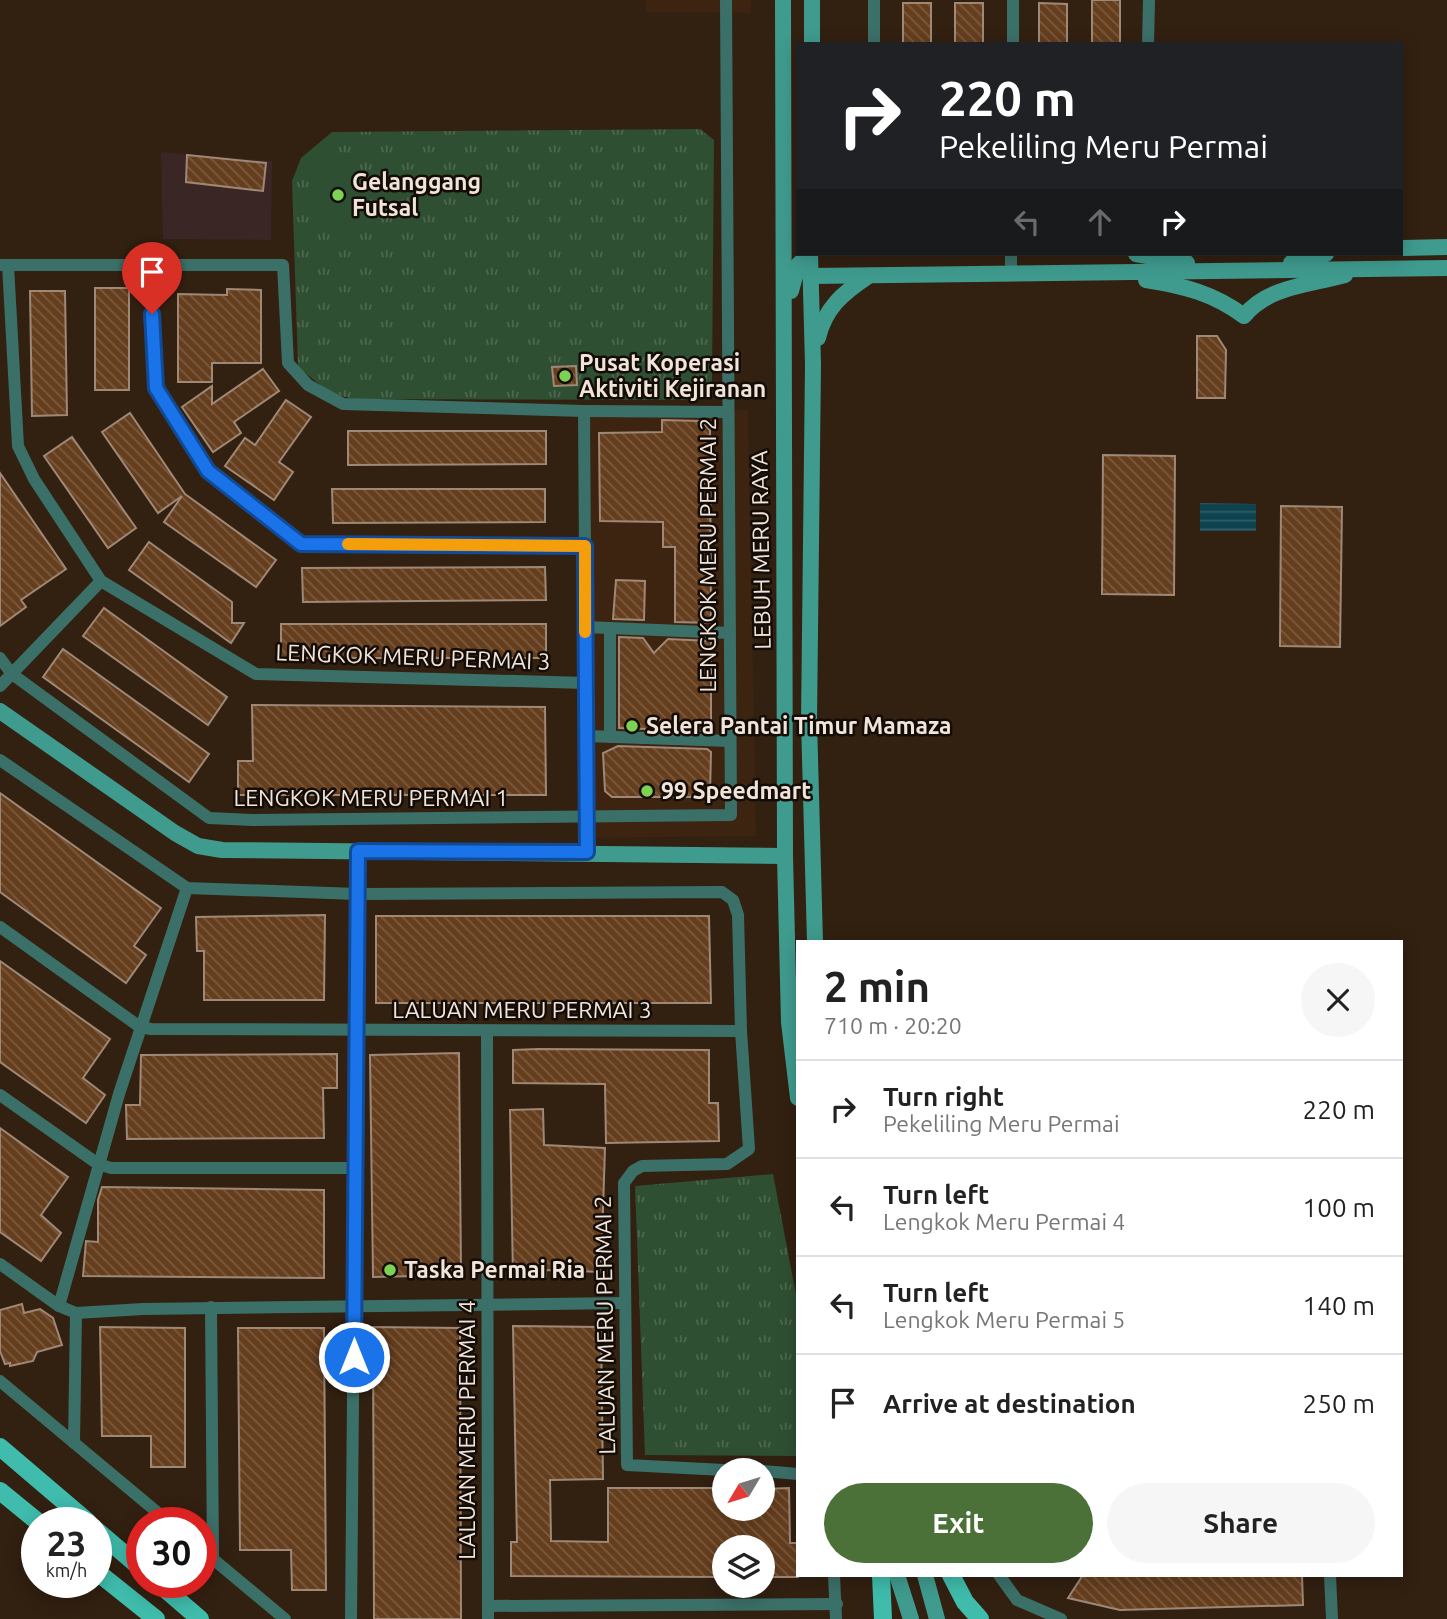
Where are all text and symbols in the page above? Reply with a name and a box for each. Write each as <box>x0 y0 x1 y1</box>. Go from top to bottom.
icon: right <box>824 70 915 161</box>
text: 220 m <box>939 70 1076 125</box>
text: Pekeliling Meru Permai <box>939 128 1268 164</box>
place label: Gelanggang Futsal <box>352 169 481 220</box>
marker: Gelanggang Futsal <box>330 187 346 203</box>
icon: left <box>1008 203 1046 241</box>
icon: ahead <box>1081 203 1119 241</box>
icon: right <box>1154 203 1192 241</box>
pin <box>122 242 182 314</box>
icon: arrive <box>133 253 171 291</box>
place label: Pusat Koperasi Aktiviti Kejiranan <box>579 350 766 401</box>
marker: Pusat Koperasi Aktiviti Kejiranan <box>557 368 573 384</box>
street label: LENGKOK MERU PERMAI 2 <box>695 417 720 693</box>
street label: LEBUH MERU RAYA <box>746 450 775 650</box>
street label: LENGKOK MERU PERMAI 3 <box>275 639 551 674</box>
place label: Selera Pantai Timur Mamaza <box>646 713 952 738</box>
marker: Selera Pantai Timur Mamaza <box>624 718 640 734</box>
place label: 99 Speedmart <box>661 778 811 803</box>
marker: 99 Speedmart <box>639 783 655 799</box>
street label: LENGKOK MERU PERMAI 1 <box>233 785 509 810</box>
text: 2 min <box>824 963 930 1010</box>
button: close <box>1301 963 1375 1037</box>
street label: LALUAN MERU PERMAI 3 <box>392 997 652 1022</box>
text: 710 m · 20:20 <box>824 1013 962 1038</box>
text: Turn right <box>883 1082 1004 1111</box>
icon: right <box>824 1090 862 1128</box>
text: 220 m <box>1303 1095 1375 1124</box>
text: Pekeliling Meru Permai <box>883 1111 1120 1136</box>
text: Turn left <box>883 1180 989 1209</box>
icon: left <box>824 1188 862 1226</box>
text: 100 m <box>1303 1193 1375 1222</box>
street label: LALUAN MERU PERMAI 2 <box>590 1195 619 1455</box>
text: Lengkok Meru Permai 4 <box>883 1209 1125 1234</box>
place label: Taska Permai Ria <box>404 1257 585 1282</box>
marker: Taska Permai Ria <box>382 1262 398 1278</box>
text: Turn left <box>883 1278 989 1307</box>
icon: left <box>824 1286 862 1324</box>
text: 140 m <box>1303 1291 1375 1320</box>
street label: LALUAN MERU PERMAI 4 <box>454 1300 479 1560</box>
text: Lengkok Meru Permai 5 <box>883 1307 1125 1332</box>
position arrow <box>317 1320 391 1394</box>
icon: arrive <box>824 1384 862 1422</box>
text: Arrive at destination <box>883 1389 1136 1418</box>
text: 250 m <box>1303 1389 1375 1418</box>
north arrow <box>712 1458 775 1521</box>
map controls <box>712 1458 775 1598</box>
button: Exit <box>824 1483 1093 1563</box>
button: Share <box>1107 1483 1375 1563</box>
speed limit sign: 30 <box>126 1507 217 1598</box>
text: 23 <box>47 1523 86 1563</box>
button: layers <box>712 1535 775 1598</box>
text: km/h <box>46 1560 87 1580</box>

